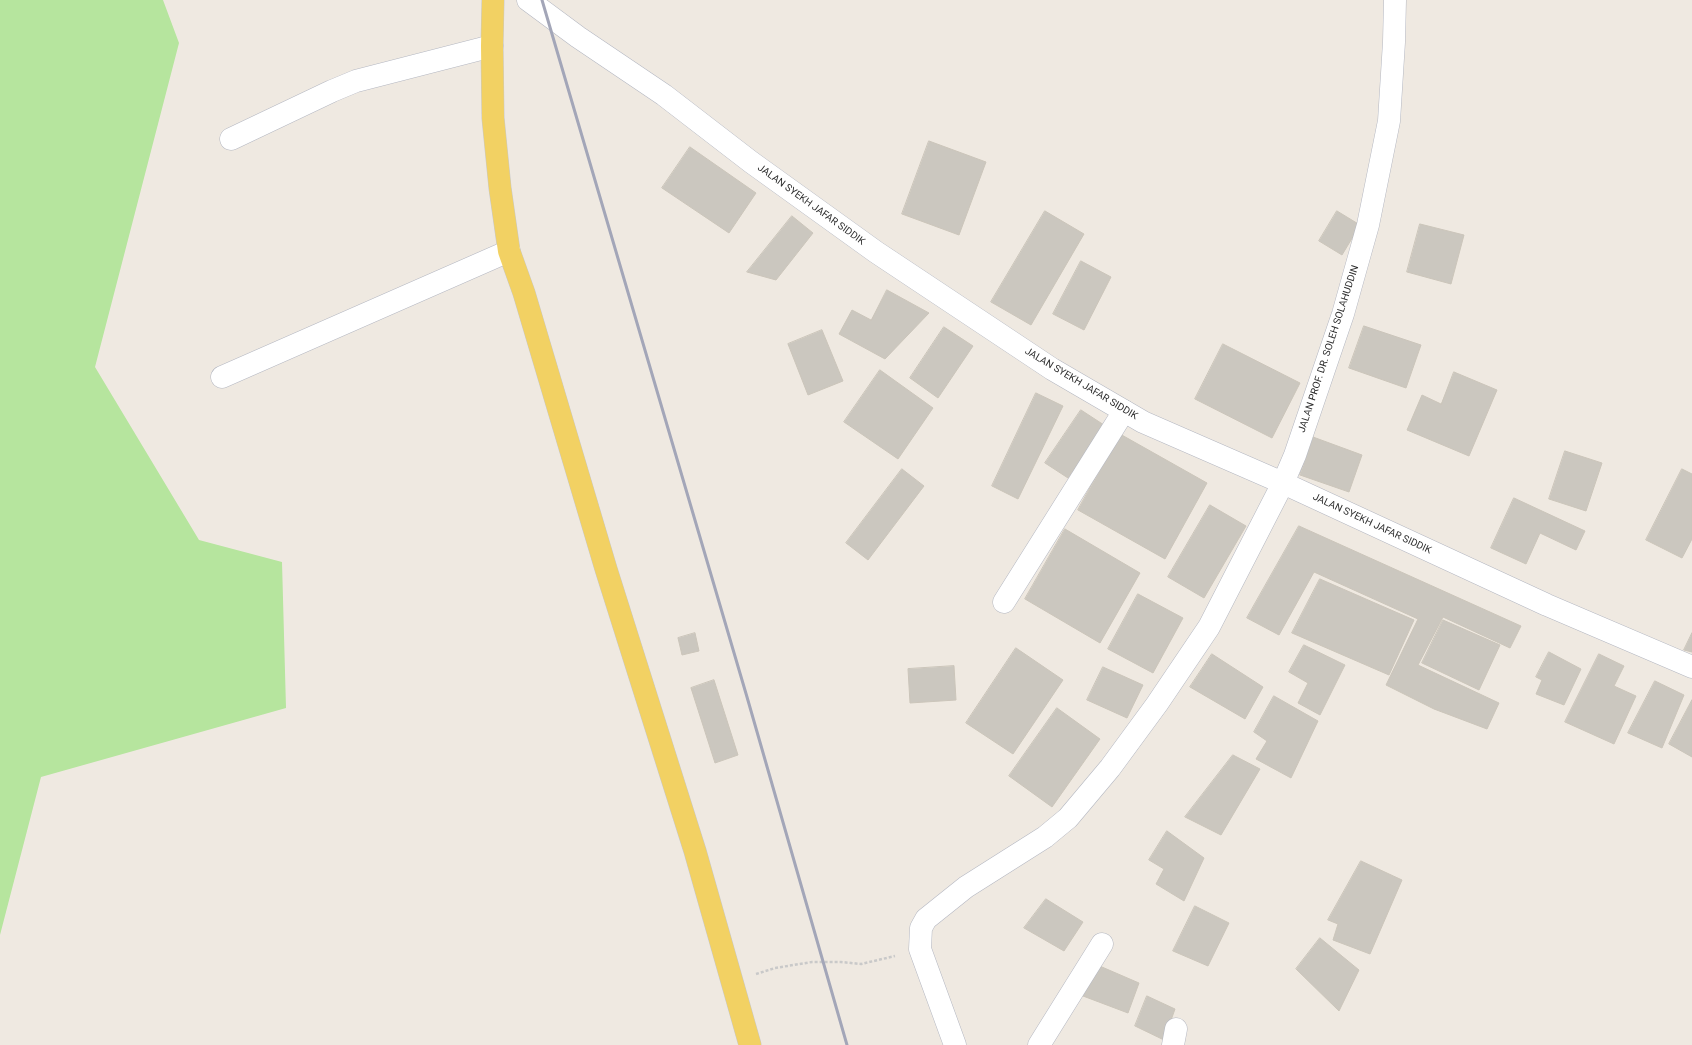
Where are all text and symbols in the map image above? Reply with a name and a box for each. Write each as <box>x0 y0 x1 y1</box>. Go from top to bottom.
street label: JALAN SYEKH JAFAR SIDDIK <box>755 162 867 248</box>
street label: JALAN PROF. DR. SOLEH SOLAHUDDIN <box>1296 264 1362 434</box>
street label: JALAN SYEKH JAFAR SIDDIK <box>1022 345 1140 423</box>
street label: JALAN SYEKH JAFAR SIDDIK <box>1311 491 1433 557</box>

